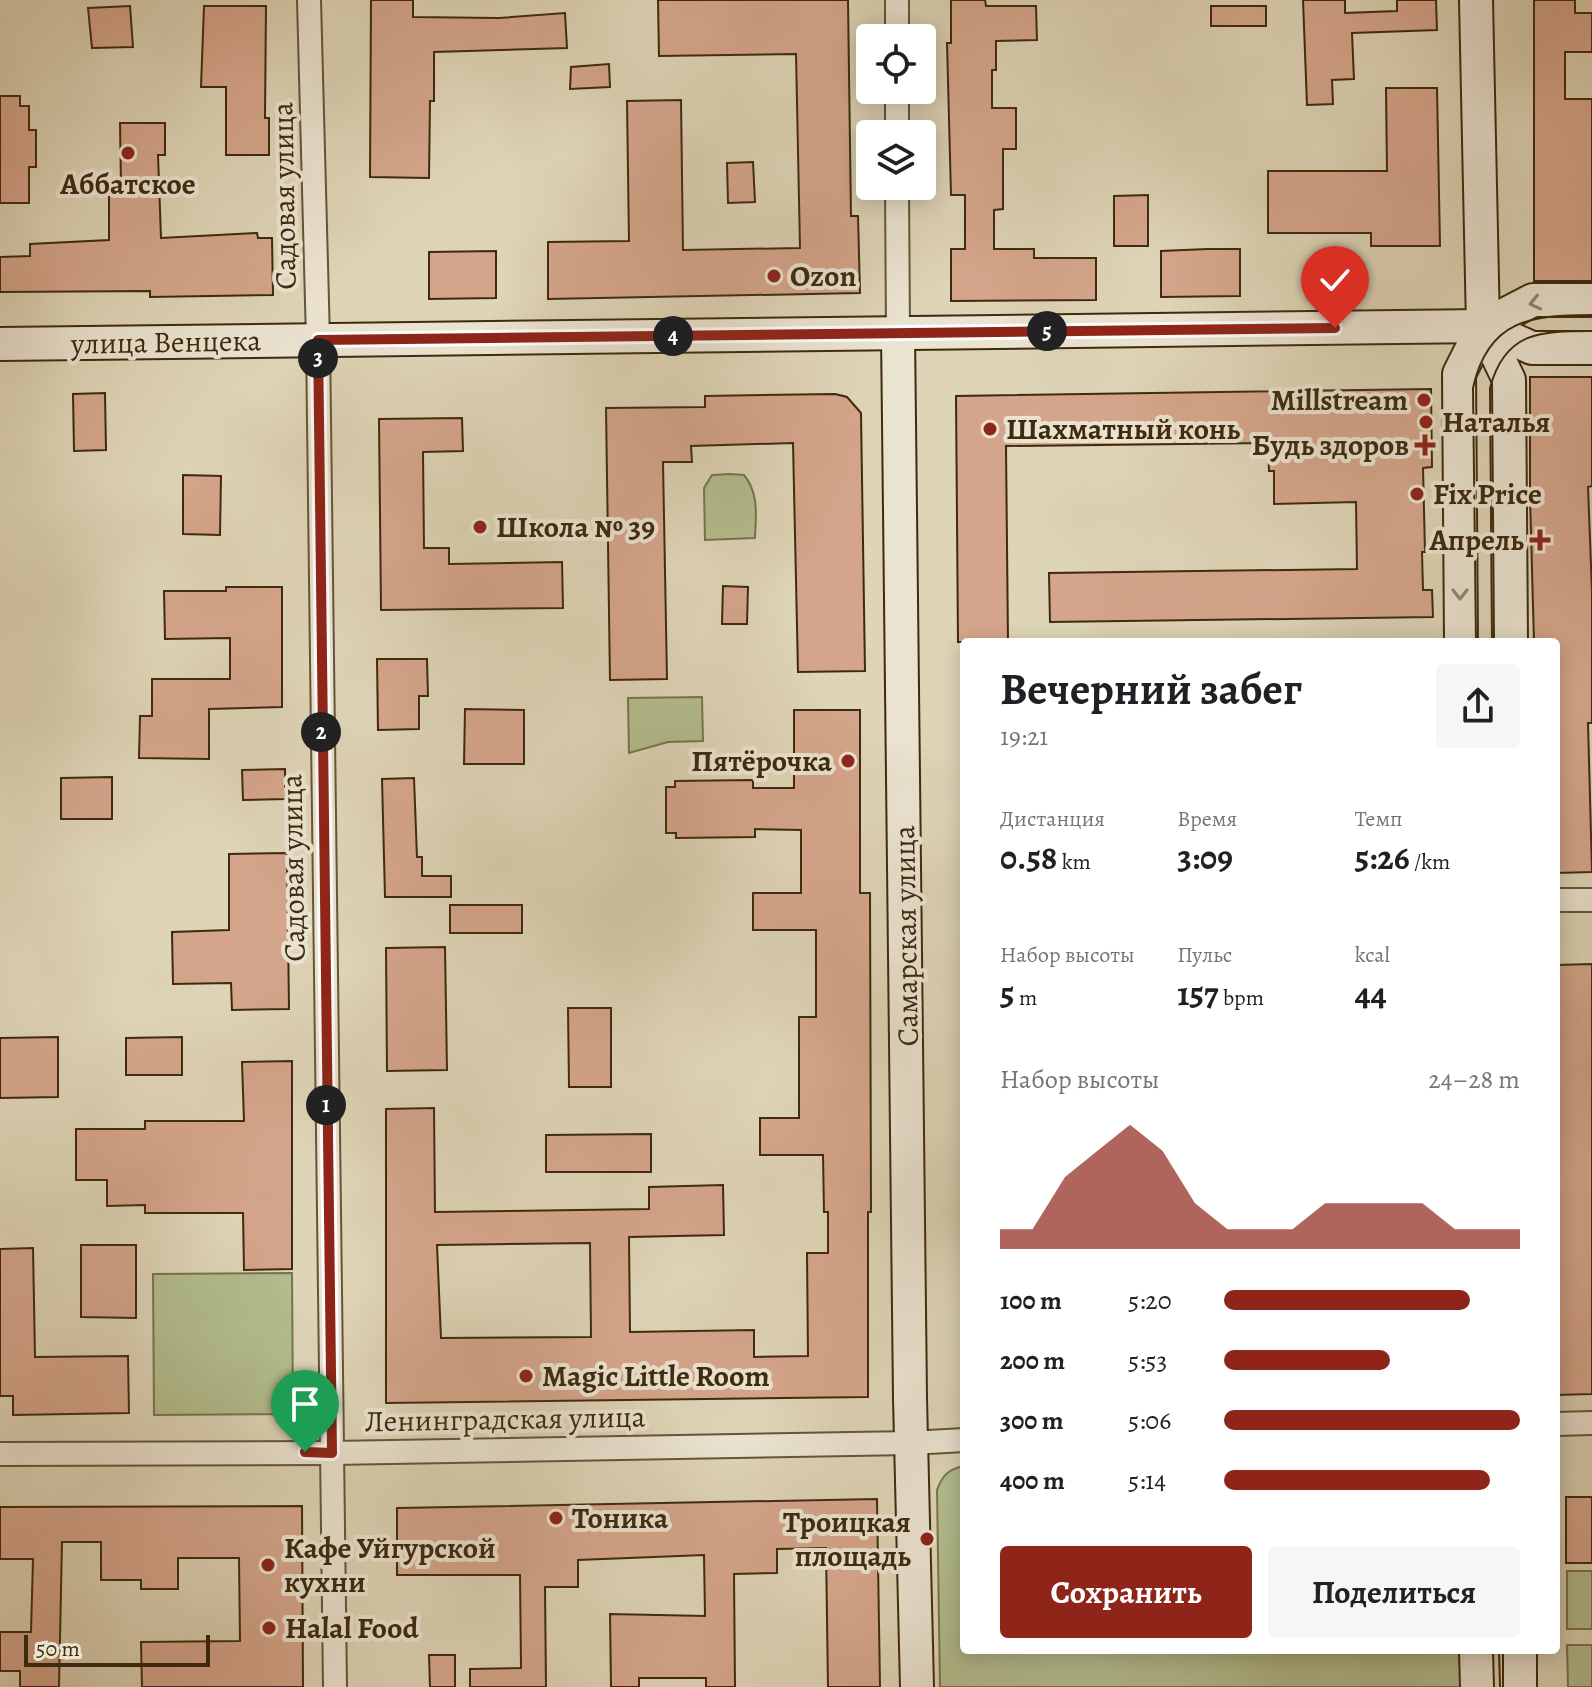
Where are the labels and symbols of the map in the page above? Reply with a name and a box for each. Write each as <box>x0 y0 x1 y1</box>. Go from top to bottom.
street label: Садовая улица <box>262 102 306 290</box>
marker: Аббатское <box>119 144 137 162</box>
place label: Аббатское <box>59 164 196 204</box>
pin <box>1301 246 1369 328</box>
place label: Ozon <box>790 256 856 296</box>
marker: Ozon <box>765 267 783 285</box>
one-way arrow <box>1529 294 1542 311</box>
pin: 5 <box>1027 311 1067 351</box>
pin: 4 <box>653 316 693 356</box>
street label: улица Венцека <box>69 320 262 364</box>
pin: 3 <box>298 338 338 378</box>
place label: Millstream <box>1271 380 1408 420</box>
marker: Millstream <box>1415 391 1433 409</box>
place label: Наталья <box>1442 402 1550 442</box>
place label: Шахматный конь <box>1006 409 1240 449</box>
marker: Наталья <box>1417 413 1435 431</box>
marker: Шахматный конь <box>981 420 999 438</box>
place label: Будь здоров <box>1252 425 1409 465</box>
marker: Будь здоров <box>1416 436 1434 454</box>
place label: Fix Price <box>1433 474 1542 514</box>
marker: Fix Price <box>1408 485 1426 503</box>
place label: Школа № 39 <box>496 507 655 547</box>
marker: Школа № 39 <box>471 518 489 536</box>
place label: Апрель <box>1429 520 1524 560</box>
marker: Апрель <box>1531 531 1549 549</box>
one-way arrow <box>1451 588 1469 601</box>
pin: 2 <box>301 712 341 752</box>
place label: Пятёрочка <box>691 741 833 781</box>
marker: Пятёрочка <box>839 752 857 770</box>
street label: Садовая улица <box>271 774 315 962</box>
street label: Самарская улица <box>884 825 928 1047</box>
pin: 1 <box>306 1085 346 1125</box>
place label: Magic Little Room <box>542 1356 770 1396</box>
marker: Magic Little Room <box>517 1367 535 1385</box>
pin <box>271 1370 339 1452</box>
street label: Ленинградская улица <box>364 1397 646 1441</box>
place label: Тоника <box>572 1498 669 1538</box>
place label: Троицкая площадь <box>783 1502 911 1576</box>
marker: Тоника <box>547 1509 565 1527</box>
place label: Кафе Уйгурской кухни <box>284 1528 496 1602</box>
marker: Троицкая площадь <box>918 1530 936 1548</box>
marker: Кафе Уйгурской кухни <box>259 1556 277 1574</box>
place label: Halal Food <box>285 1608 419 1648</box>
marker: Halal Food <box>260 1619 278 1637</box>
scale bar <box>24 1631 210 1667</box>

